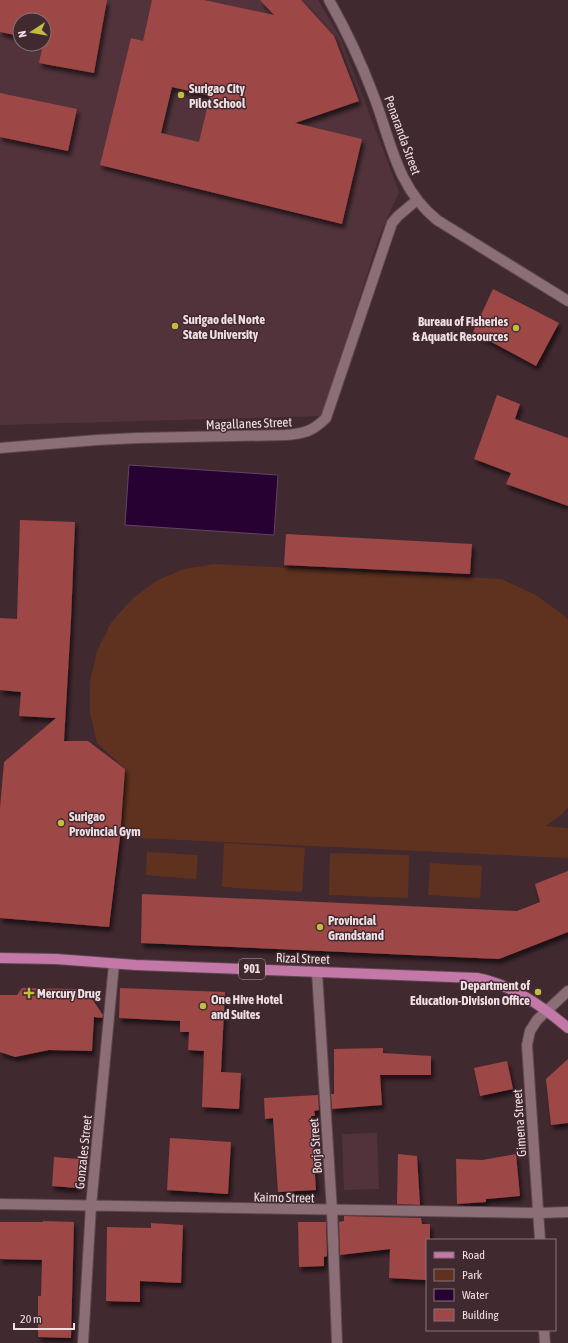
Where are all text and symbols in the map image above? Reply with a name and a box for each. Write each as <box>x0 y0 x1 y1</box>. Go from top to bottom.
north arrow <box>12 12 52 52</box>
text: N <box>16 30 29 39</box>
place label: Surigao City Pilot School <box>189 81 246 111</box>
marker: Surigao City Pilot School <box>176 90 186 100</box>
street label: Penaranda Street <box>381 94 424 177</box>
place label: Surigao del Norte State University <box>183 312 265 342</box>
place label: Bureau of Fisheries & Aquatic Resources <box>413 314 508 344</box>
marker: Surigao del Norte State University <box>170 321 180 331</box>
marker: Bureau of Fisheries & Aquatic Resources <box>511 323 521 333</box>
street label: Magallanes Street <box>206 414 293 432</box>
place label: Surigao Provincial Gym <box>69 809 141 839</box>
marker: Surigao Provincial Gym <box>56 818 66 828</box>
place label: Provincial Grandstand <box>328 913 384 943</box>
marker: Provincial Grandstand <box>315 922 325 932</box>
street label: Rizal Street <box>276 950 330 967</box>
road number: 901 <box>239 959 265 979</box>
place label: Department of Education-Division Office <box>410 978 530 1008</box>
place label: Mercury Drug <box>37 986 101 1001</box>
marker: Department of Education-Division Office <box>533 987 543 997</box>
marker: Mercury Drug <box>24 988 34 998</box>
place label: One Hive Hotel and Suites <box>211 992 283 1022</box>
marker: One Hive Hotel and Suites <box>198 1001 208 1011</box>
street label: Gimena Street <box>510 1088 529 1157</box>
street label: Gonzales Street <box>72 1114 95 1190</box>
street label: Borja Street <box>306 1118 325 1174</box>
street label: Kaimo Street <box>253 1189 315 1206</box>
legend <box>426 1239 556 1331</box>
text: Road <box>462 1248 485 1262</box>
text: Park <box>462 1268 483 1282</box>
text: Water <box>462 1288 489 1302</box>
scale bar <box>14 1305 74 1331</box>
text: Building <box>462 1308 500 1322</box>
text: 20 m <box>20 1312 42 1326</box>

